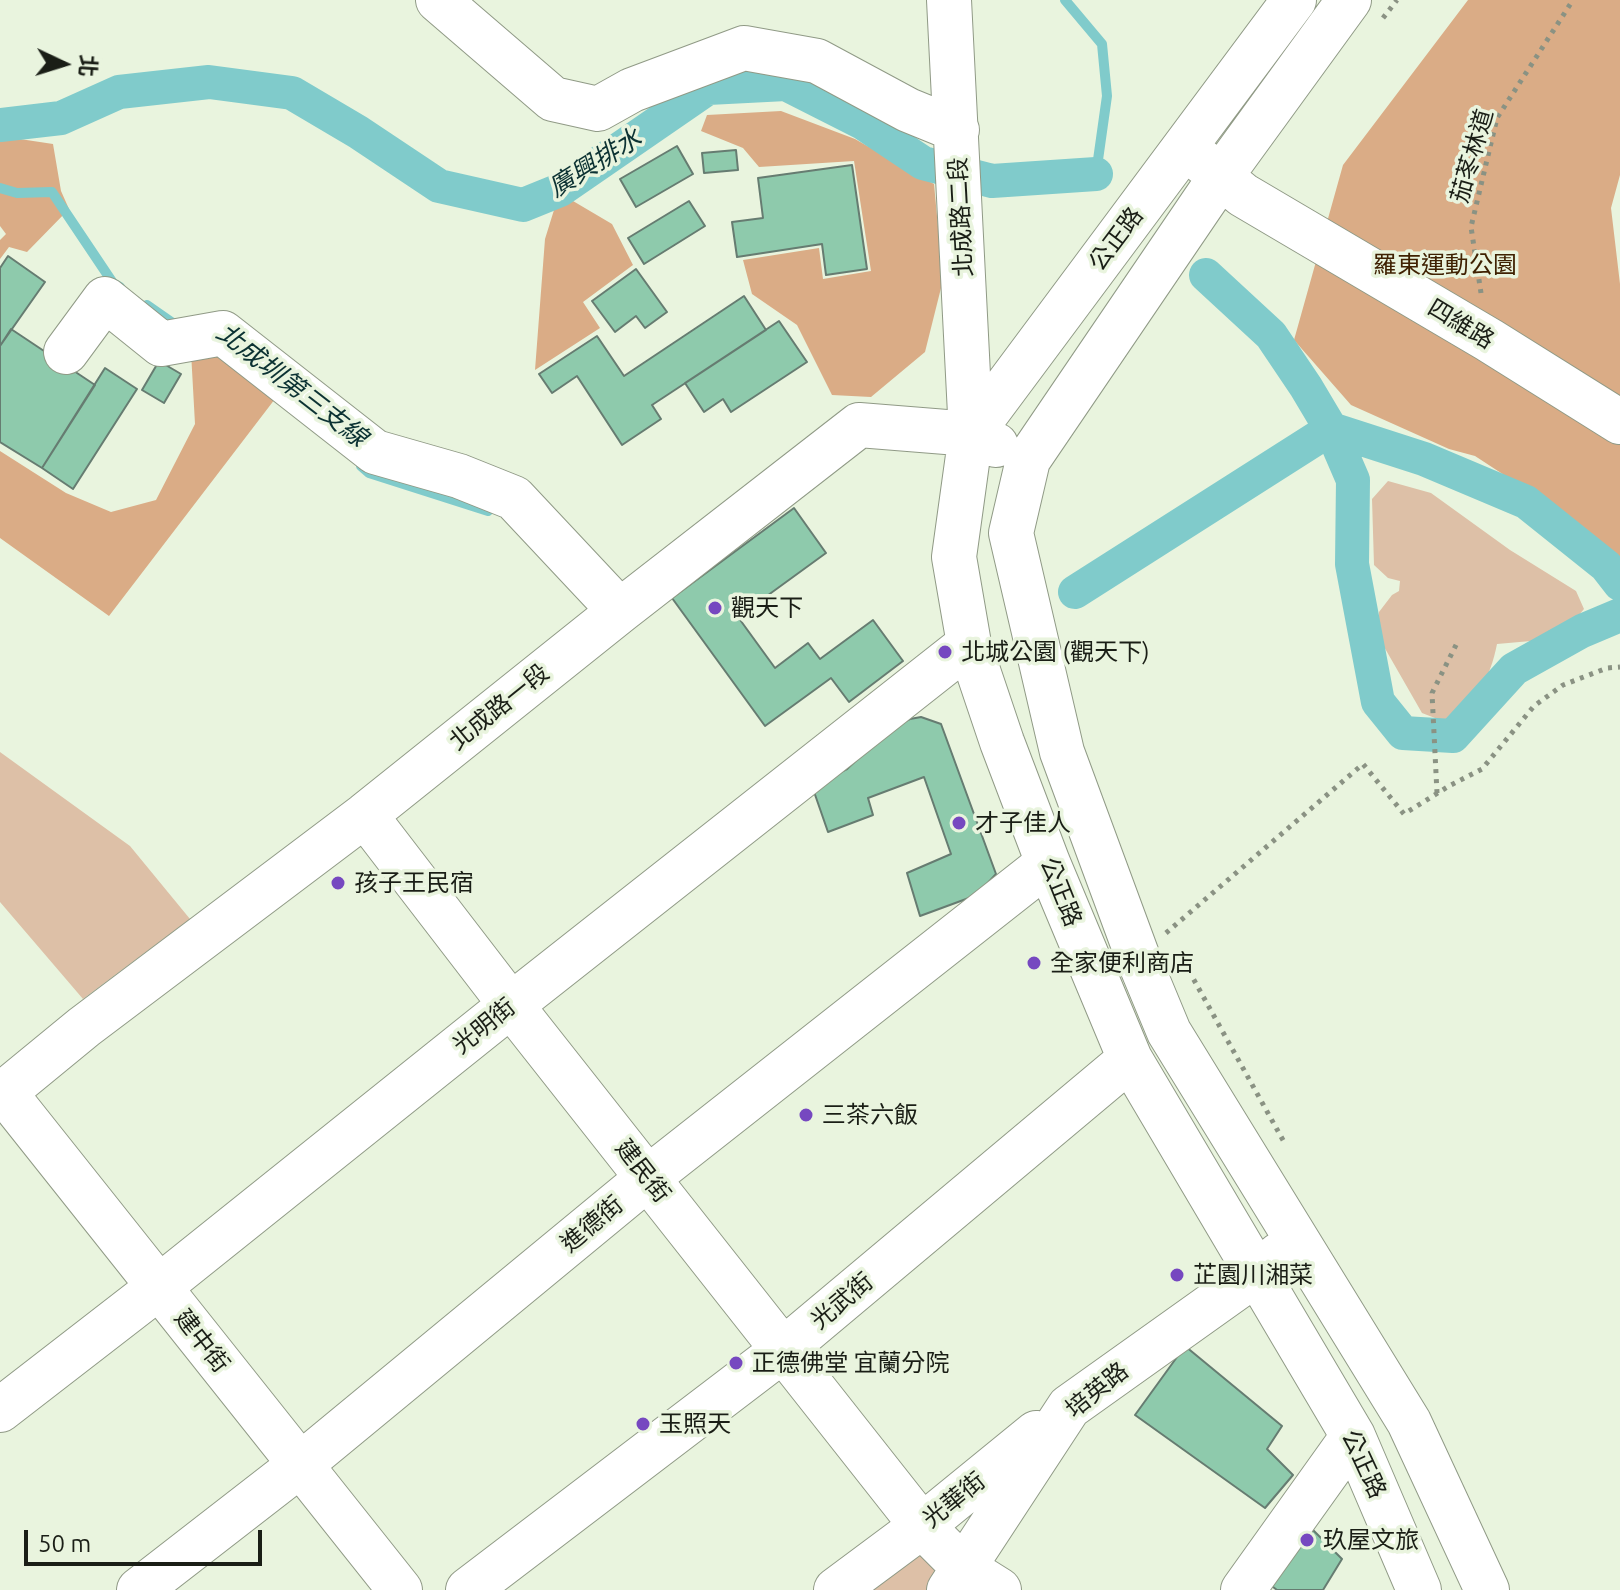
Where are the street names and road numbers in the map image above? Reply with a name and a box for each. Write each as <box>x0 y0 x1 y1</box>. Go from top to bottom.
street label: 茄苳林道 <box>1445 106 1499 206</box>
street label: 北成路二段 <box>943 156 979 278</box>
street label: 公正路 <box>1083 202 1149 276</box>
street label: 四維路 <box>1423 293 1499 355</box>
street label: 北成路一段 <box>443 658 555 756</box>
street label: 公正路 <box>1034 853 1088 931</box>
street label: 光明街 <box>447 992 521 1060</box>
street label: 建民街 <box>609 1134 677 1208</box>
street label: 進德街 <box>555 1190 629 1258</box>
street label: 光武街 <box>805 1267 879 1335</box>
street label: 建中街 <box>168 1304 236 1378</box>
street label: 培英路 <box>1060 1356 1134 1424</box>
street label: 公正路 <box>1336 1425 1392 1503</box>
street label: 光華街 <box>917 1466 991 1534</box>

